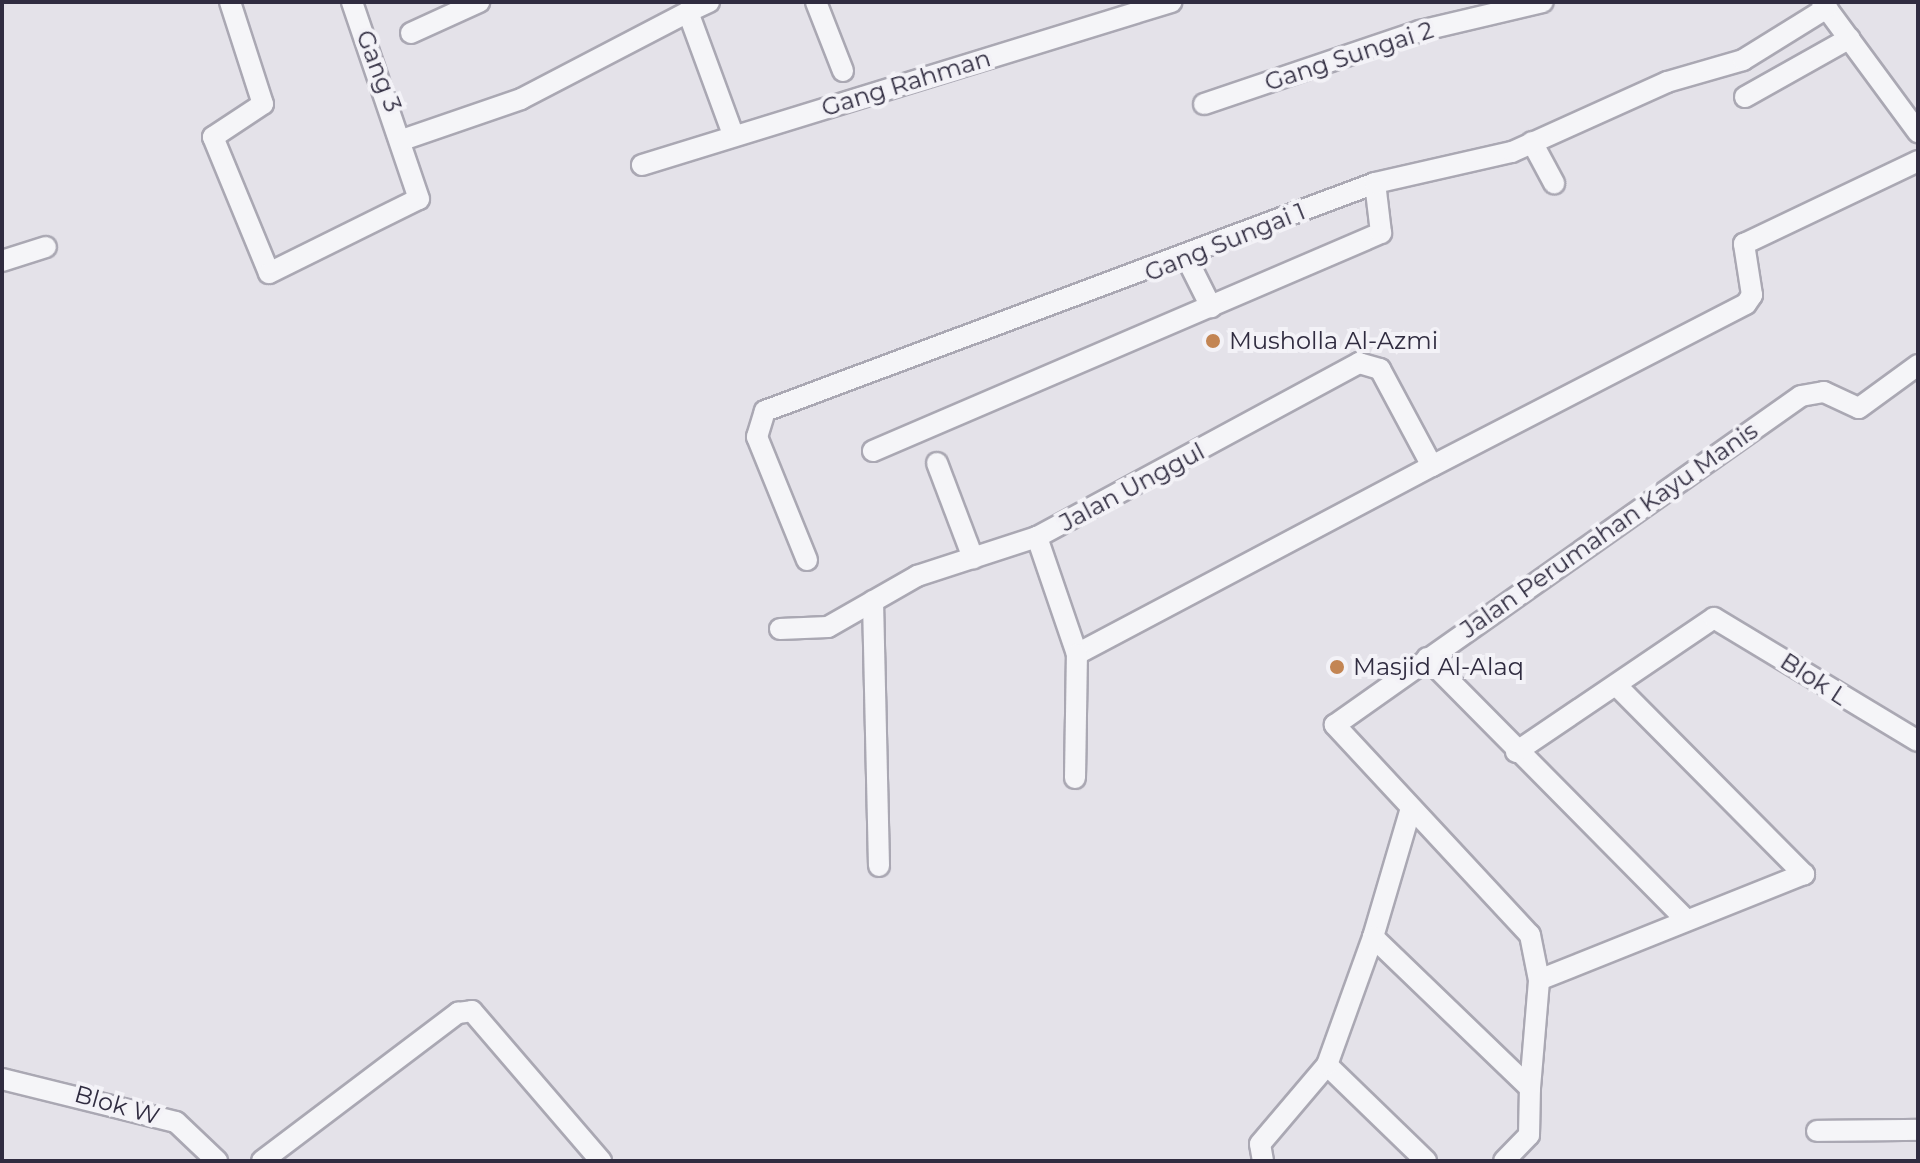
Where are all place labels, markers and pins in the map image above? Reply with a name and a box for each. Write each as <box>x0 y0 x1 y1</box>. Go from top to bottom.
place label: Musholla Al-Azmi <box>1229 327 1438 355</box>
marker: Musholla Al-Azmi <box>1204 332 1222 350</box>
place label: Masjid Al-Alaq <box>1353 653 1524 681</box>
marker: Masjid Al-Alaq <box>1328 658 1346 676</box>

